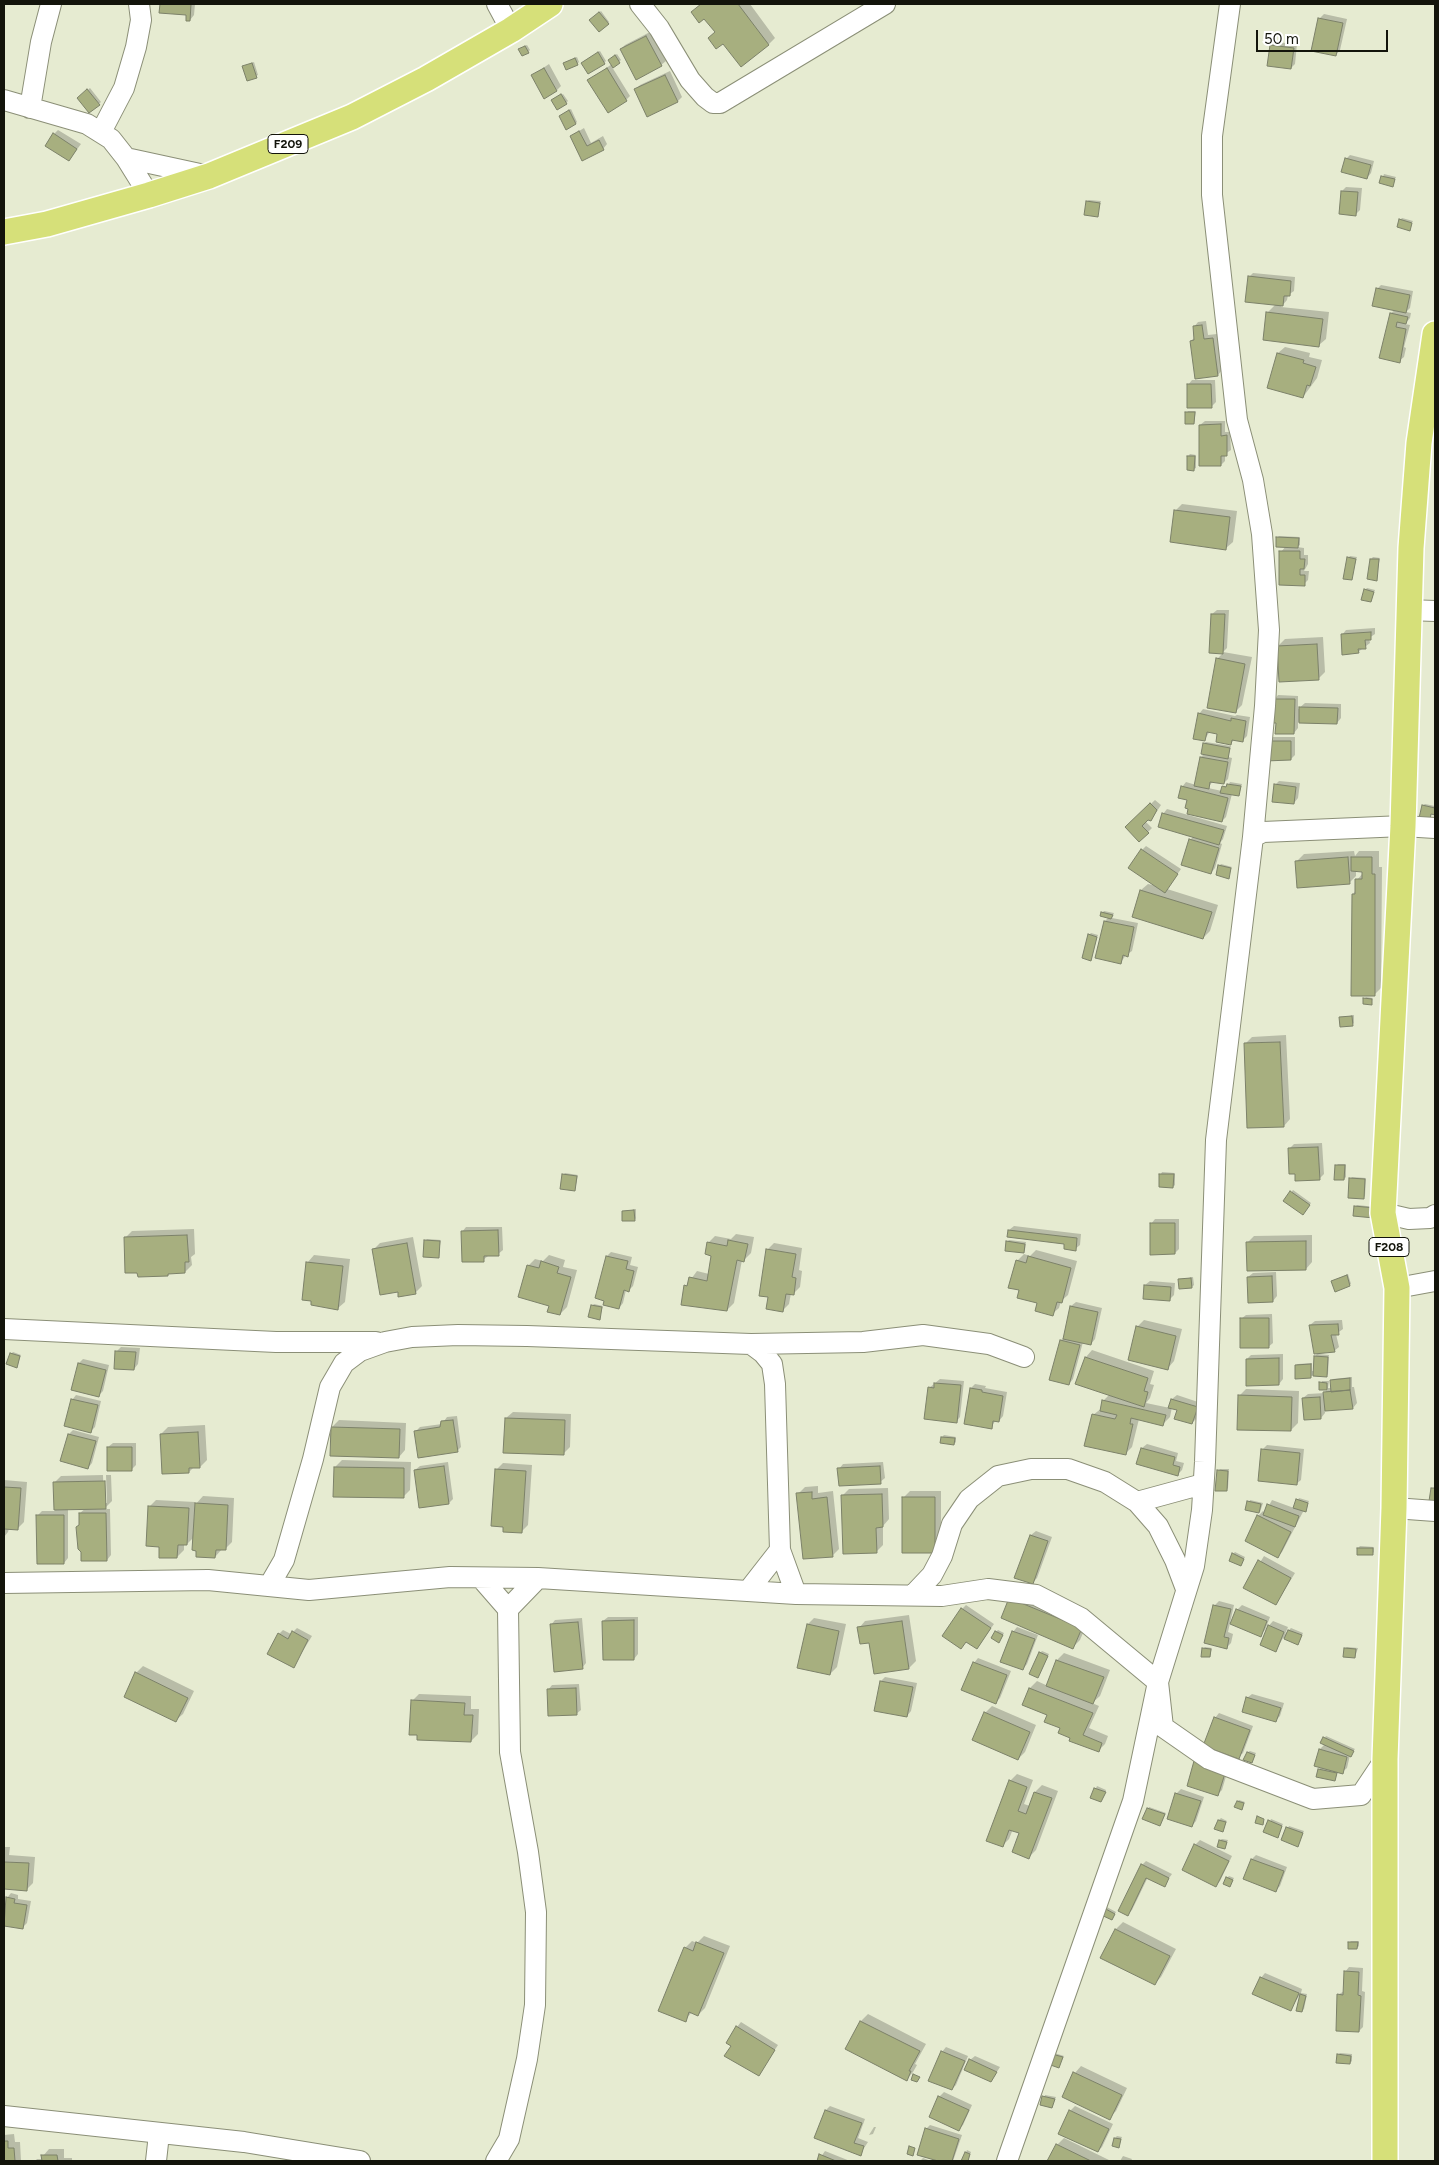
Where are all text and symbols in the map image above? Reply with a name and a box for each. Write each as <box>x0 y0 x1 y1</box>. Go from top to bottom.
scale bar <box>1259 20 1392 52</box>
text: 50 m <box>1264 30 1299 48</box>
road number: F209 <box>268 134 308 154</box>
road number: F208 <box>1369 1238 1409 1256</box>

